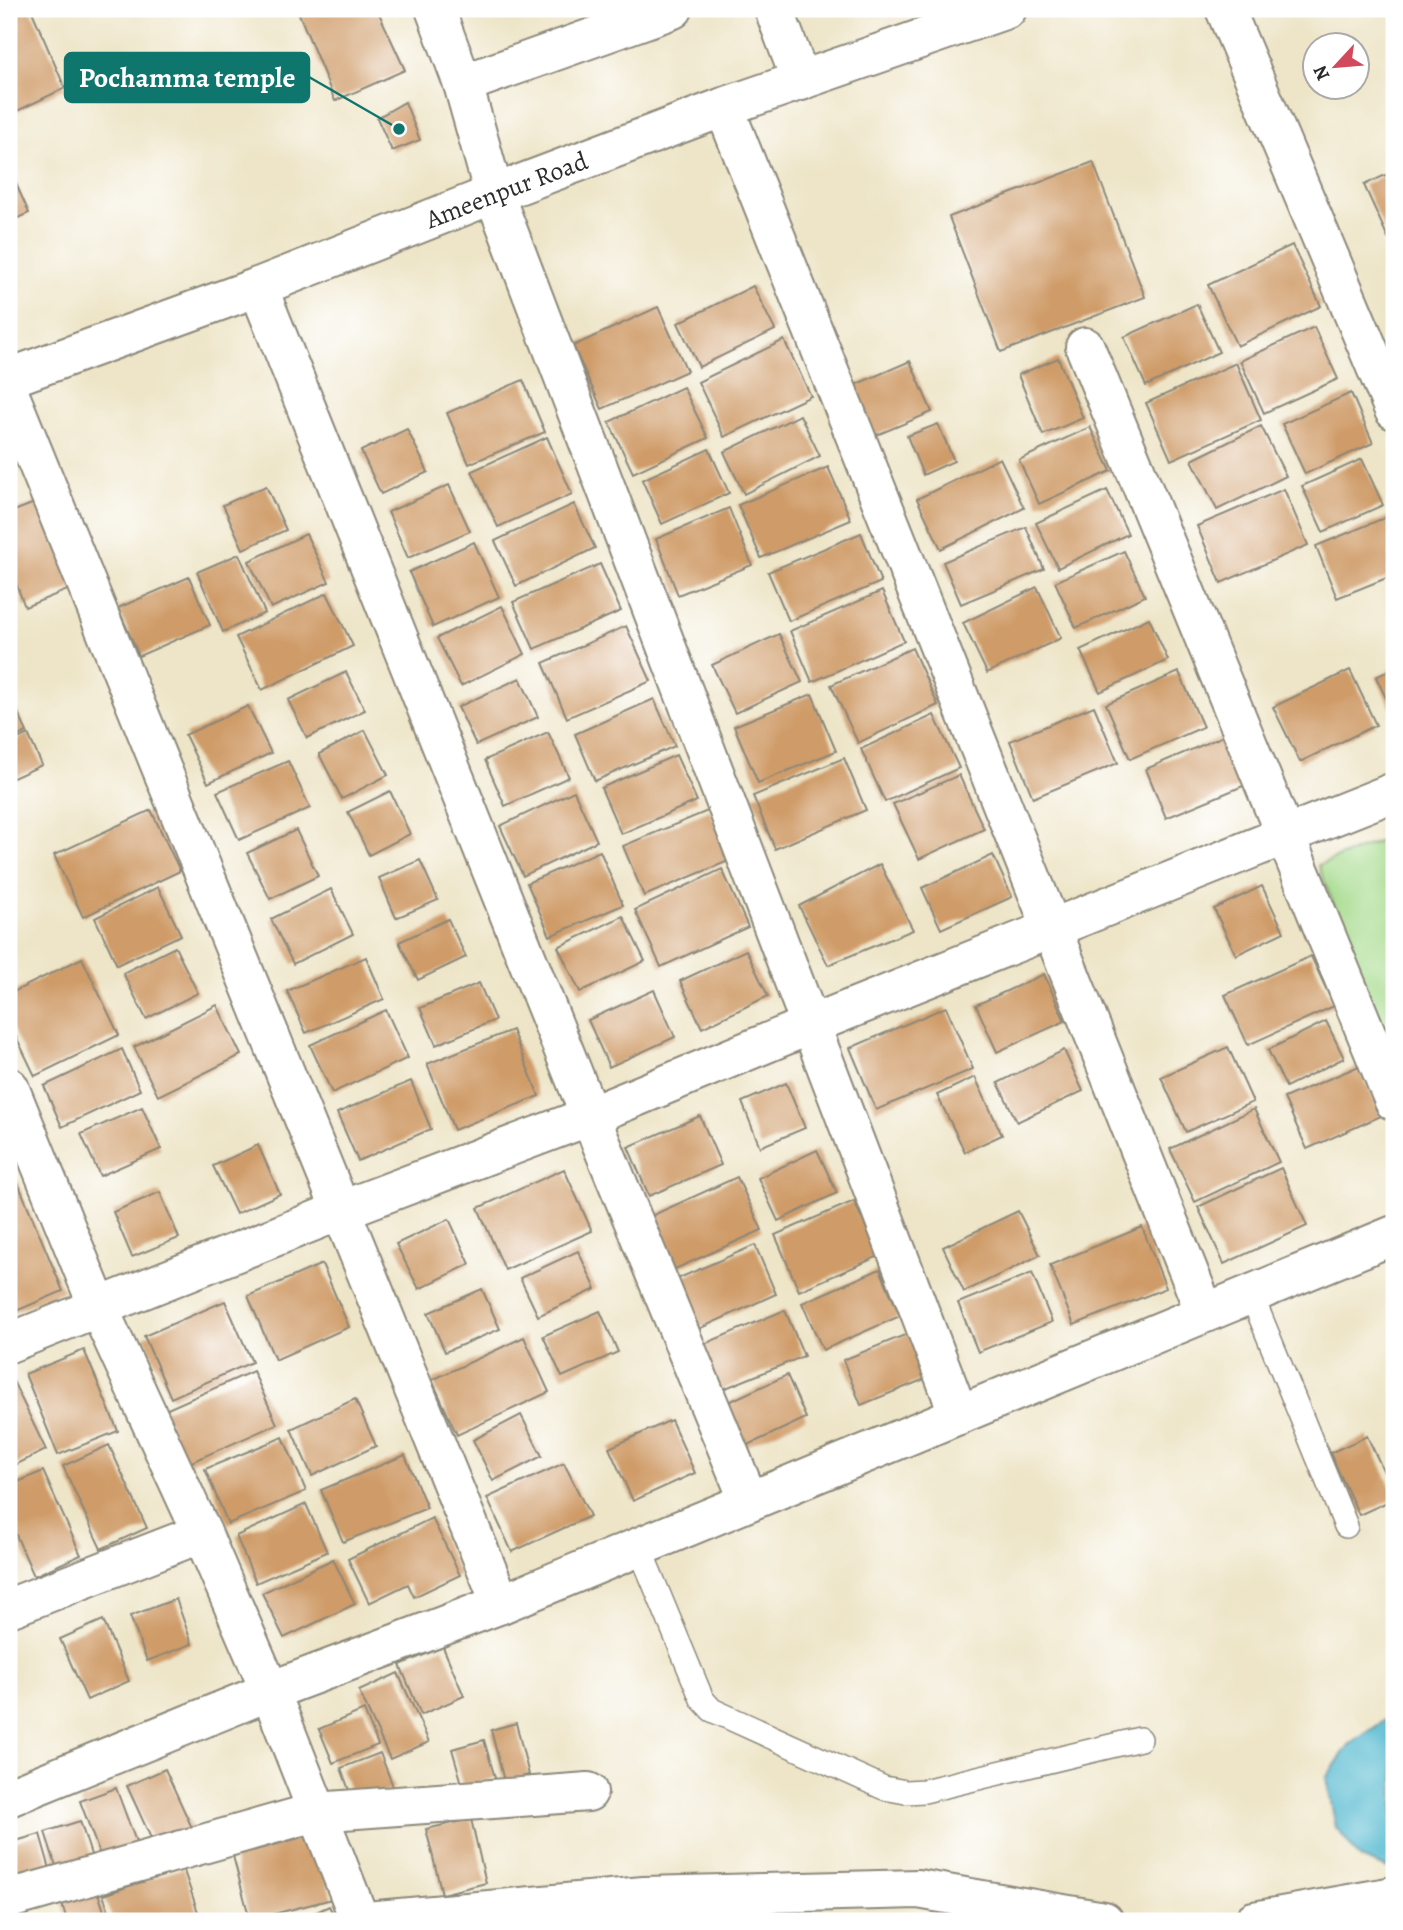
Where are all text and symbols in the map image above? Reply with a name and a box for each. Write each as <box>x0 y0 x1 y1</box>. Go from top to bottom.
north arrow <box>1302 32 1372 102</box>
callout: Pochamma temple <box>65 53 309 102</box>
text: Pochamma temple <box>79 59 295 97</box>
text: N <box>1307 61 1336 85</box>
street label: Ameenpur Road <box>420 143 593 238</box>

